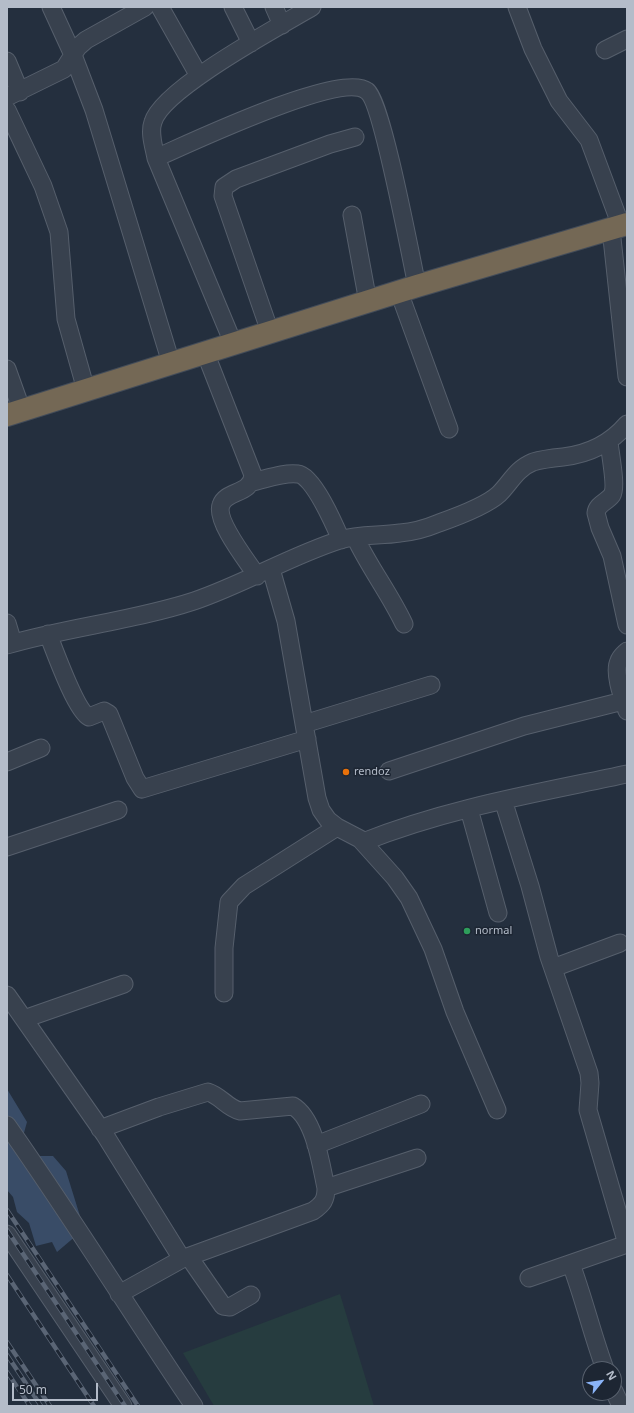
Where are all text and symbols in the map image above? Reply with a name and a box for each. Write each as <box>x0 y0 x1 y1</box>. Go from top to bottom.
place label: rendoz <box>354 765 390 779</box>
marker: rendoz <box>341 767 351 777</box>
place label: normal <box>475 924 512 938</box>
marker: normal <box>462 926 472 936</box>
north arrow <box>582 1361 622 1401</box>
text: N <box>603 1368 621 1383</box>
scale bar <box>14 1375 100 1401</box>
text: 50 m <box>19 1381 47 1398</box>

